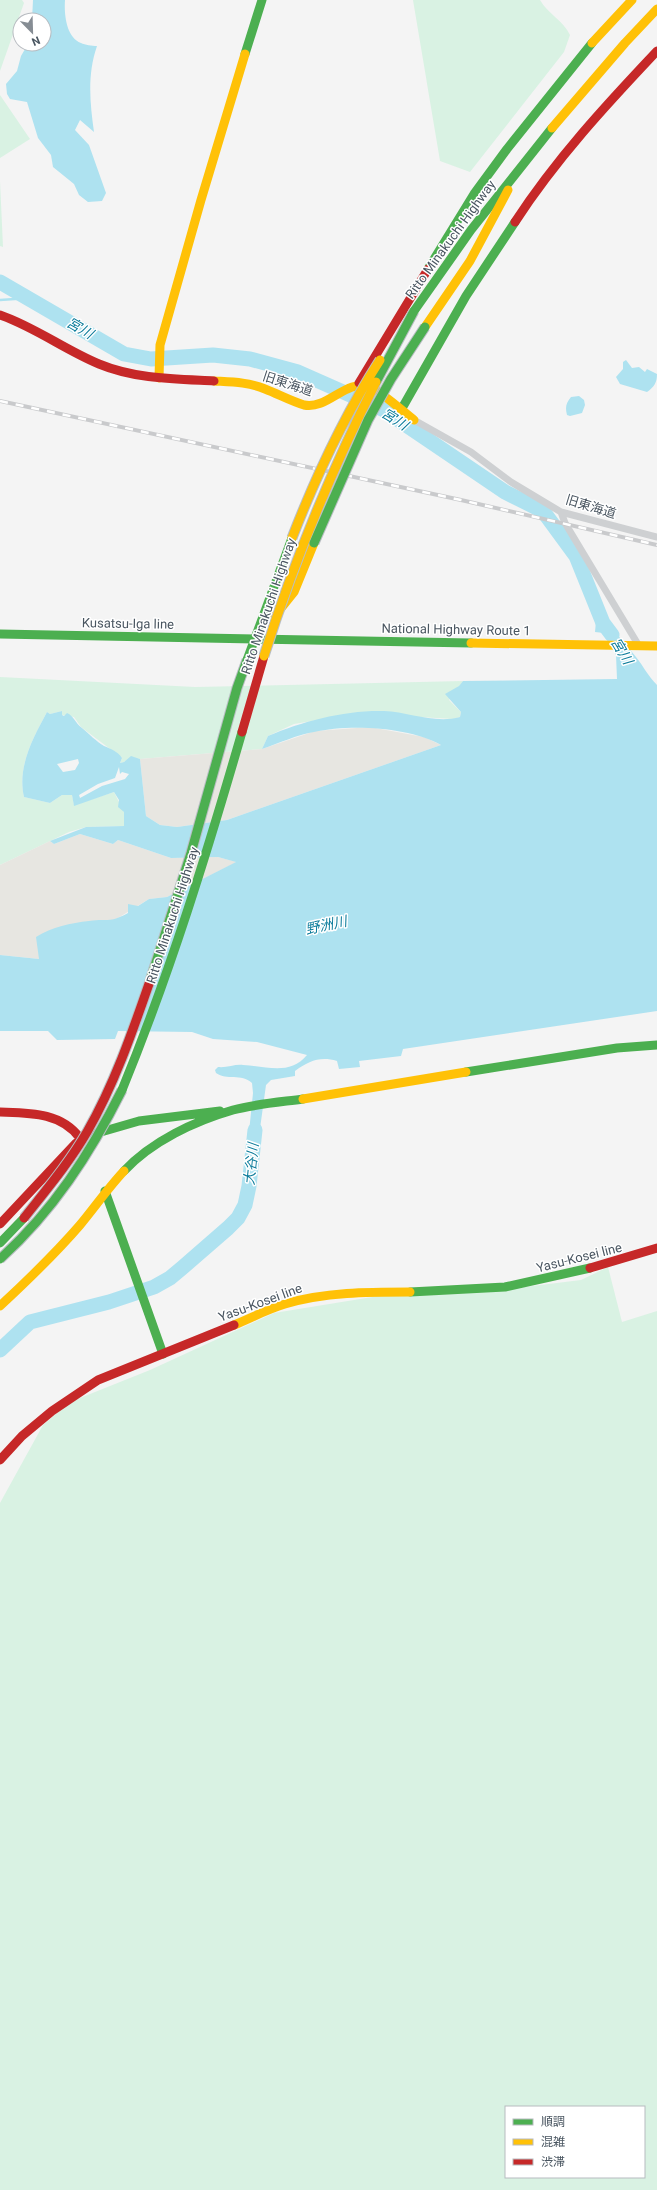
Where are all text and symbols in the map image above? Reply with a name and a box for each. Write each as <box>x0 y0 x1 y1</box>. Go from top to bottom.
north arrow <box>12 12 52 52</box>
text: N <box>29 33 42 48</box>
street label: Ritto Minakuchi Highway <box>402 177 498 301</box>
water label: 宮川 <box>64 314 98 343</box>
street label: 旧東海道 <box>261 368 315 399</box>
water label: 宮川 <box>379 405 413 434</box>
street label: 旧東海道 <box>564 492 618 521</box>
street label: Ritto Minakuchi Highway <box>238 536 299 676</box>
street label: Kusatsu-Iga line <box>82 615 174 632</box>
street label: National Highway Route 1 <box>381 621 531 638</box>
water label: 宮川 <box>608 635 637 669</box>
street label: Ritto Minakuchi Highway <box>143 845 202 985</box>
water label: 野洲川 <box>304 912 350 937</box>
water label: 大谷川 <box>241 1140 261 1186</box>
street label: Yasu-Kosei line <box>535 1240 624 1275</box>
street label: Yasu-Kosei line <box>216 1280 304 1325</box>
legend <box>505 2106 645 2178</box>
text: 順調 <box>541 2115 565 2129</box>
text: 混雑 <box>541 2135 565 2149</box>
text: 渋滞 <box>541 2155 565 2169</box>

